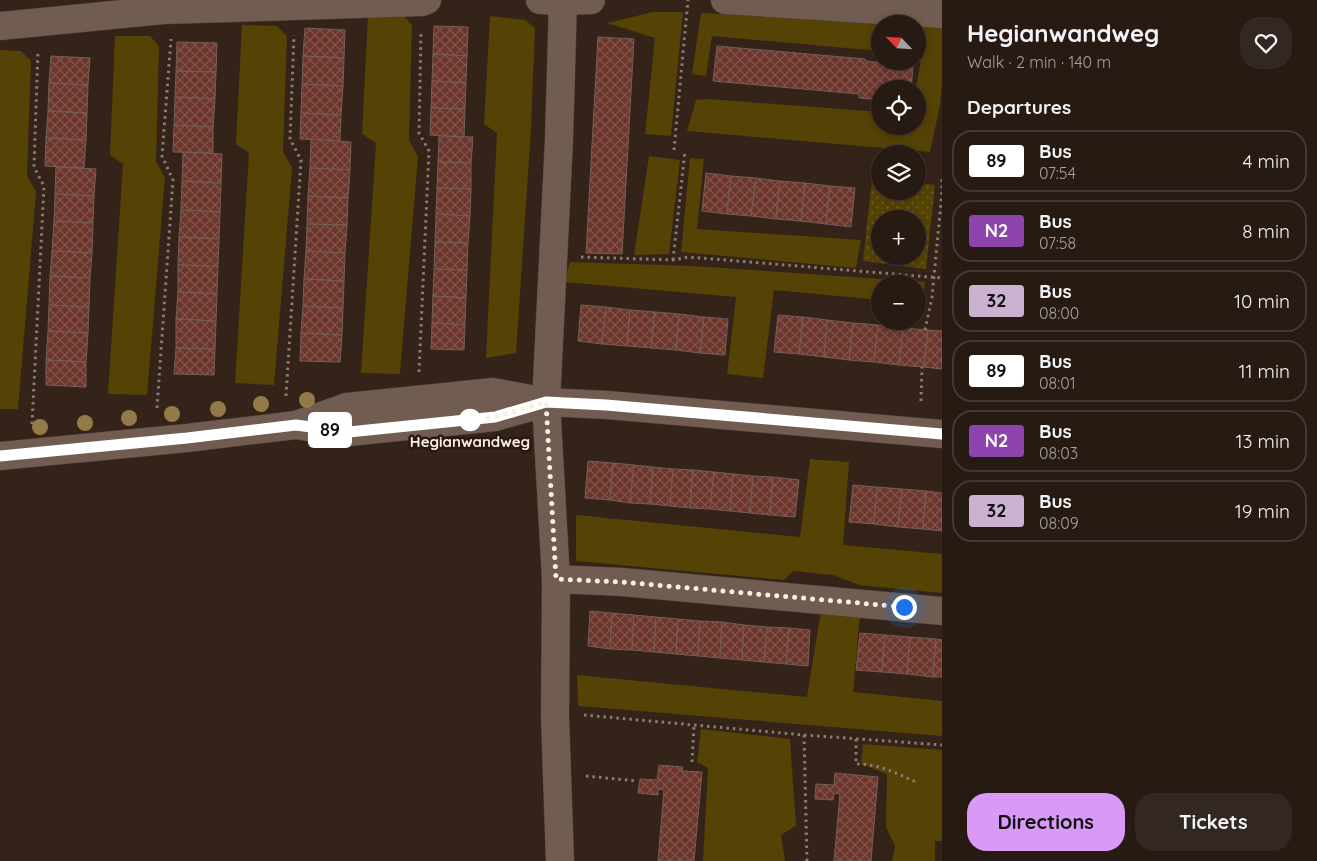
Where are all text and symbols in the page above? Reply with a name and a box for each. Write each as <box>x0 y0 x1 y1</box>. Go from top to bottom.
north arrow <box>871 15 926 70</box>
map controls <box>871 15 926 330</box>
button: heart <box>1240 17 1292 69</box>
text: Hegianwandweg <box>967 18 1159 48</box>
text: Walk · 2 min · 140 m <box>967 52 1111 72</box>
button: locate <box>871 80 926 135</box>
text: Departures <box>967 95 1071 119</box>
text: Bus <box>1039 139 1072 163</box>
button: layers <box>871 145 926 200</box>
text: 89 <box>986 149 1007 172</box>
text: 4 min <box>1242 149 1290 173</box>
text: 07:54 <box>1039 163 1076 183</box>
text: Bus <box>1039 209 1072 233</box>
button: + <box>871 210 926 265</box>
text: N2 <box>985 219 1008 242</box>
text: 8 min <box>1242 219 1290 243</box>
text: 07:58 <box>1039 233 1076 253</box>
button: − <box>871 275 926 330</box>
text: Bus <box>1039 279 1072 303</box>
text: 32 <box>987 289 1006 312</box>
text: 10 min <box>1234 289 1290 313</box>
text: 08:00 <box>1039 303 1079 323</box>
text: Bus <box>1039 349 1072 373</box>
text: 89 <box>986 359 1007 382</box>
text: 11 min <box>1238 359 1290 383</box>
text: 08:01 <box>1039 373 1076 393</box>
marker: Hegianwandweg <box>459 409 481 431</box>
line badge: 89 <box>308 414 352 446</box>
text: 89 <box>320 418 340 441</box>
text: Bus <box>1039 419 1072 443</box>
text: N2 <box>985 429 1008 452</box>
text: 13 min <box>1235 429 1290 453</box>
place label: Hegianwandweg <box>410 432 530 451</box>
text: 08:03 <box>1039 443 1078 463</box>
text: Bus <box>1039 489 1072 513</box>
text: 32 <box>987 499 1006 522</box>
text: 19 min <box>1235 499 1290 523</box>
text: 08:09 <box>1039 513 1079 533</box>
your location <box>892 595 917 620</box>
button: Directions <box>967 793 1125 851</box>
button: Tickets <box>1135 793 1292 851</box>

